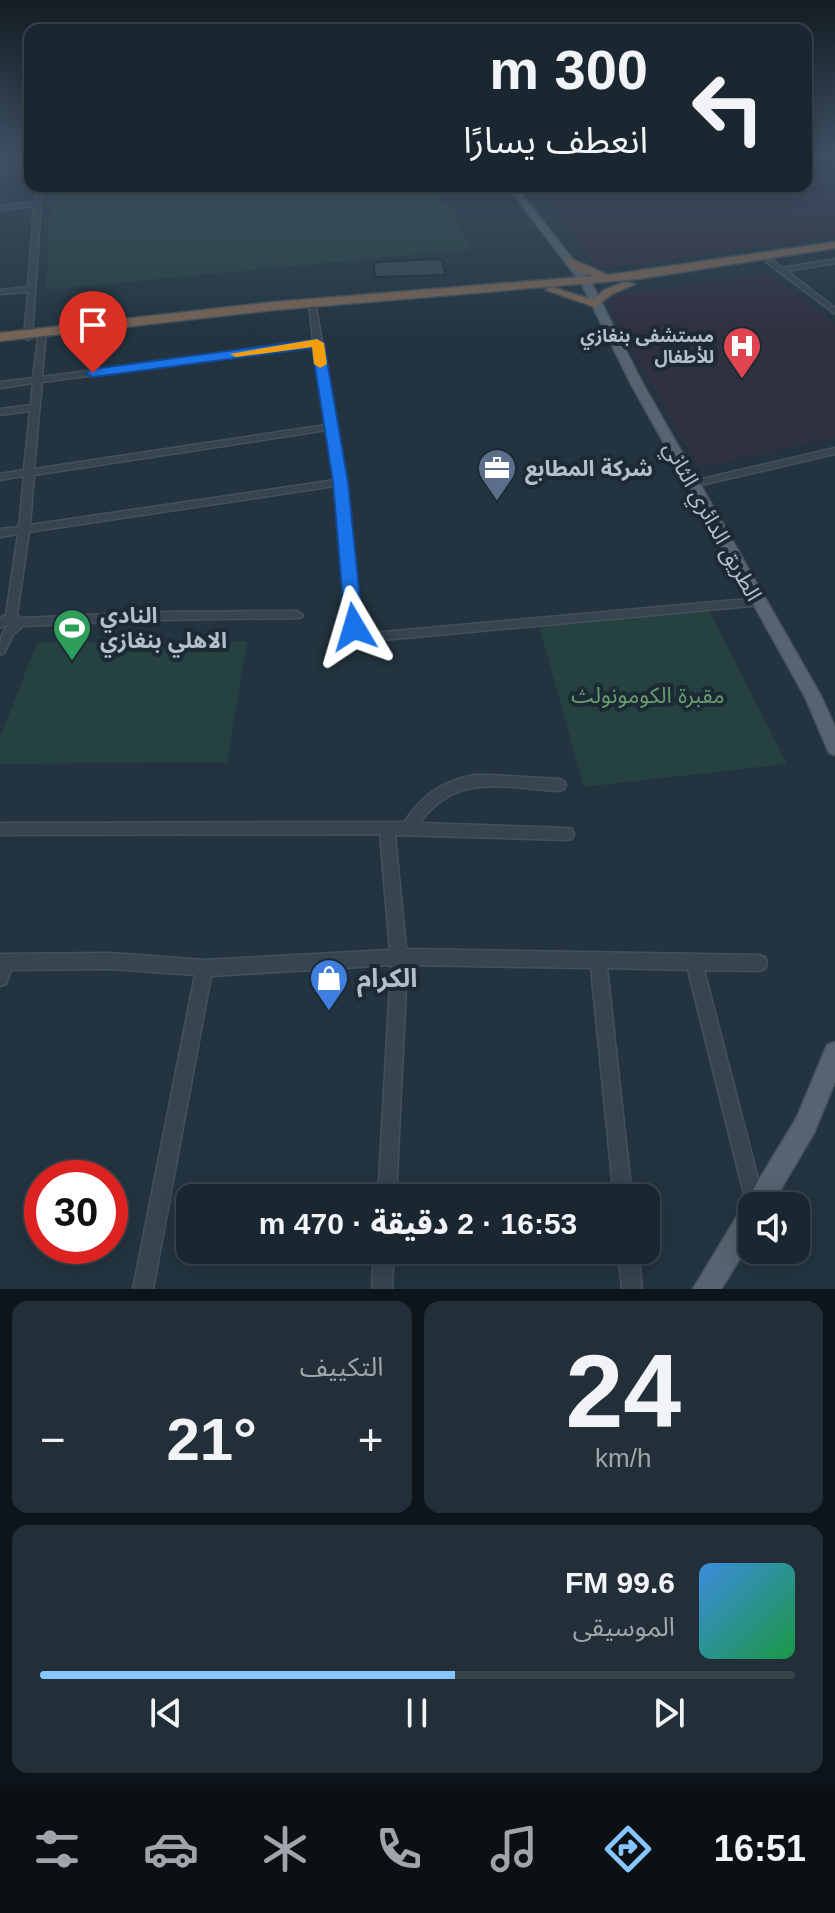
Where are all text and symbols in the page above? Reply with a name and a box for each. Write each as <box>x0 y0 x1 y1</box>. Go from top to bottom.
text: 300 m <box>489 38 648 101</box>
icon: left <box>676 56 780 160</box>
text: انعطف يسارًا <box>463 120 648 161</box>
pin <box>59 291 127 373</box>
icon: arrive <box>71 303 115 347</box>
hospital icon: مستشفى بنغازي للأطفال <box>721 325 763 380</box>
place label: مستشفى بنغازي للأطفال <box>580 326 714 368</box>
street label: الطريق الدائري الثاني <box>655 437 767 607</box>
office icon: شركة المطابع <box>476 447 518 502</box>
place label: شركة المطابع <box>525 456 653 485</box>
position arrow <box>312 585 396 669</box>
place label: النادي الاهلي بنغازي <box>100 603 227 658</box>
sports icon: النادي الاهلي بنغازي <box>51 607 93 662</box>
park label: مقبرة الكومونولث <box>571 683 725 708</box>
shop icon: الكرام <box>308 957 350 1012</box>
place label: الكرام <box>357 963 417 998</box>
speed limit sign: 30 <box>24 1160 128 1264</box>
map controls <box>738 1192 810 1264</box>
button: sound <box>738 1192 810 1264</box>
text: 16:53 · 2 دقيقة · 470 m <box>259 1207 577 1240</box>
text: 24 <box>565 1333 681 1449</box>
text: التكييف <box>300 1352 384 1382</box>
text: 21° <box>166 1406 257 1473</box>
text: − <box>40 1415 66 1464</box>
text: + <box>358 1415 383 1464</box>
text: km/h <box>595 1443 651 1473</box>
text: 99.6 FM <box>565 1566 675 1599</box>
text: الموسيقى <box>573 1612 675 1642</box>
icon: previous <box>144 1691 188 1735</box>
icon: pause <box>395 1691 439 1735</box>
icon: next <box>647 1691 691 1735</box>
icon: filters <box>29 1821 85 1877</box>
icon: car <box>143 1821 199 1877</box>
icon: climate <box>257 1821 313 1877</box>
icon: phone <box>371 1821 427 1877</box>
icon: music <box>486 1821 542 1877</box>
icon: directions <box>600 1821 656 1877</box>
text: 16:51 <box>714 1828 806 1869</box>

